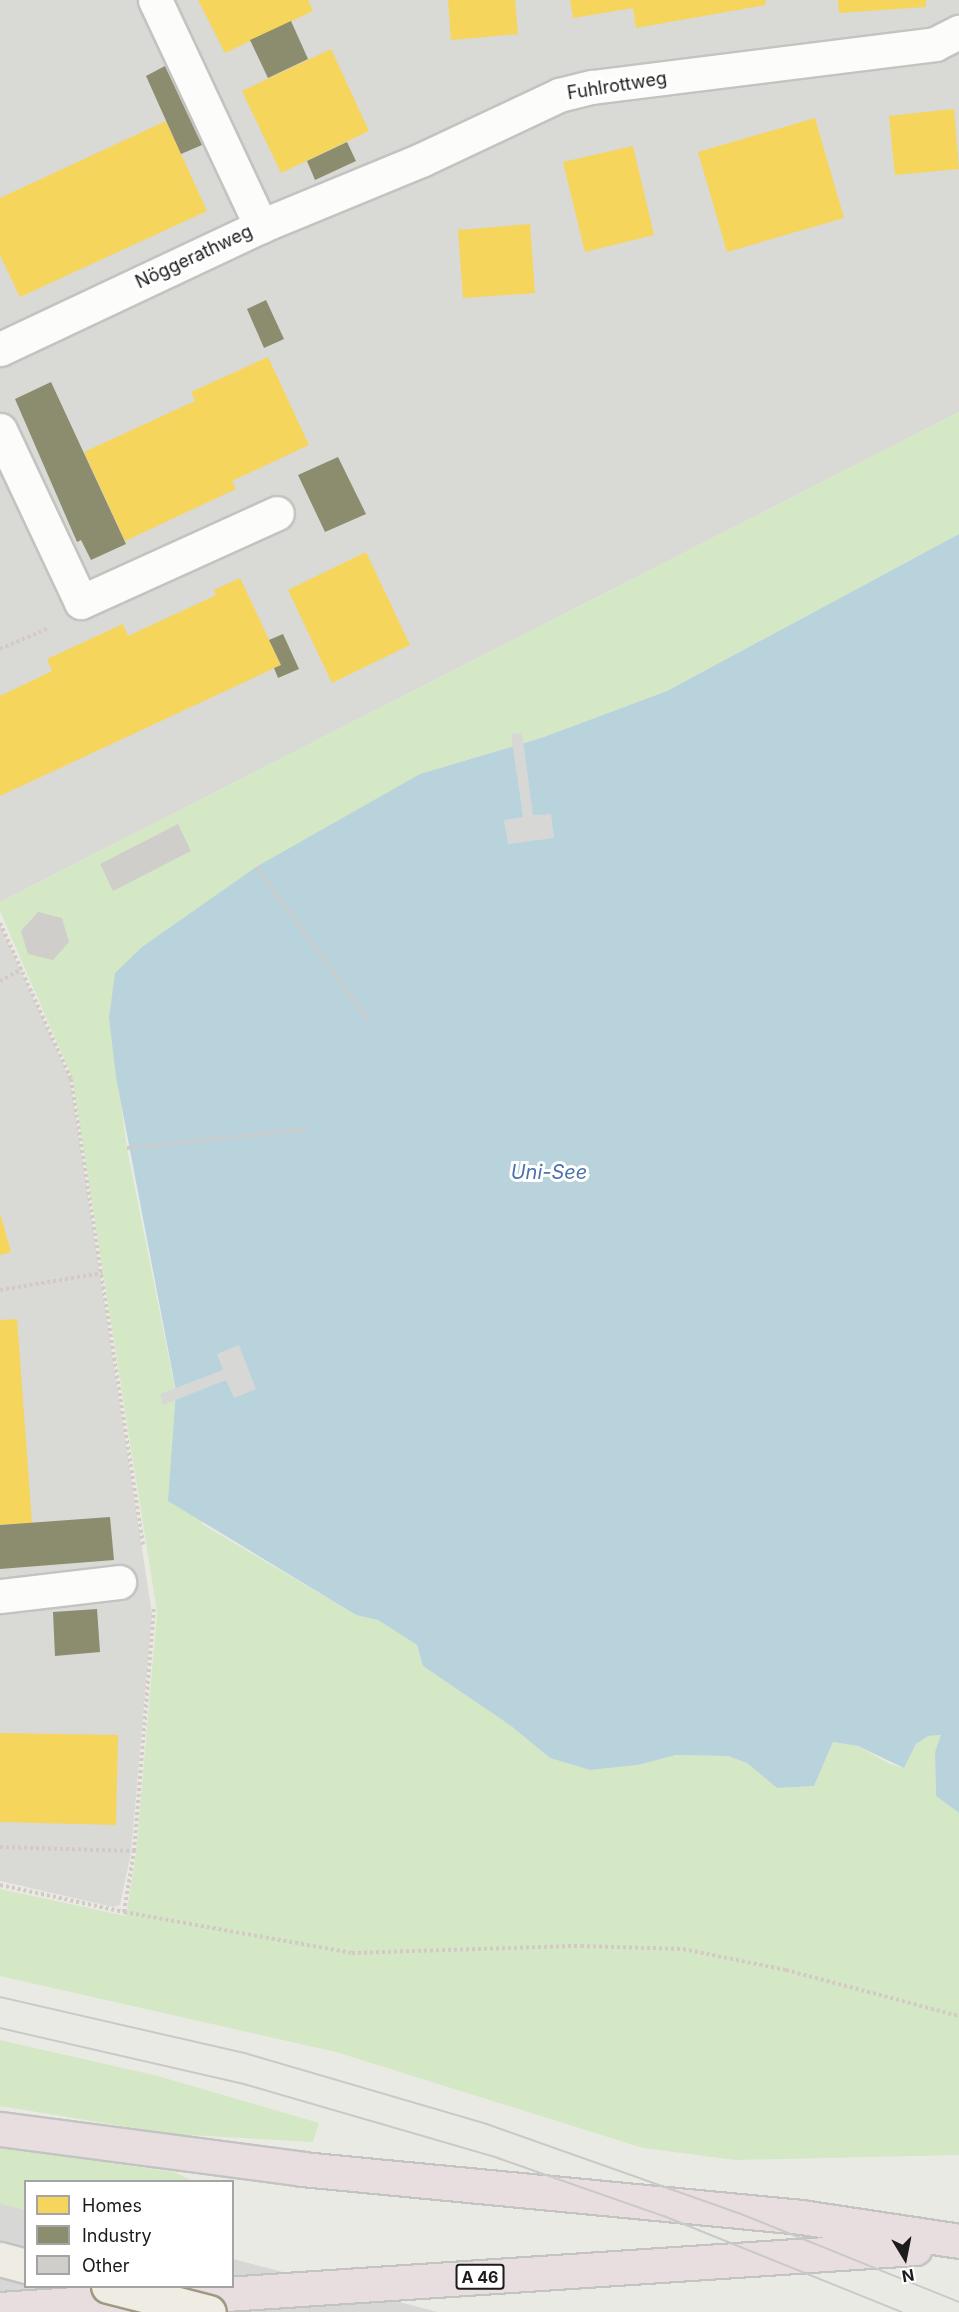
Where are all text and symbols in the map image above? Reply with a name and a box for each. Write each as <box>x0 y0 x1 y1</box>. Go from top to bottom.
street label: Fuhlrottweg <box>566 67 668 105</box>
street label: Nöggerathweg <box>132 221 256 293</box>
water label: Uni-See <box>511 1160 587 1184</box>
legend <box>24 2180 234 2288</box>
text: Homes <box>82 2195 142 2216</box>
text: Industry <box>82 2225 152 2246</box>
north arrow <box>875 2228 935 2288</box>
text: Other <box>82 2255 130 2276</box>
road number: A 46 <box>454 2264 506 2290</box>
text: N <box>900 2265 916 2287</box>

